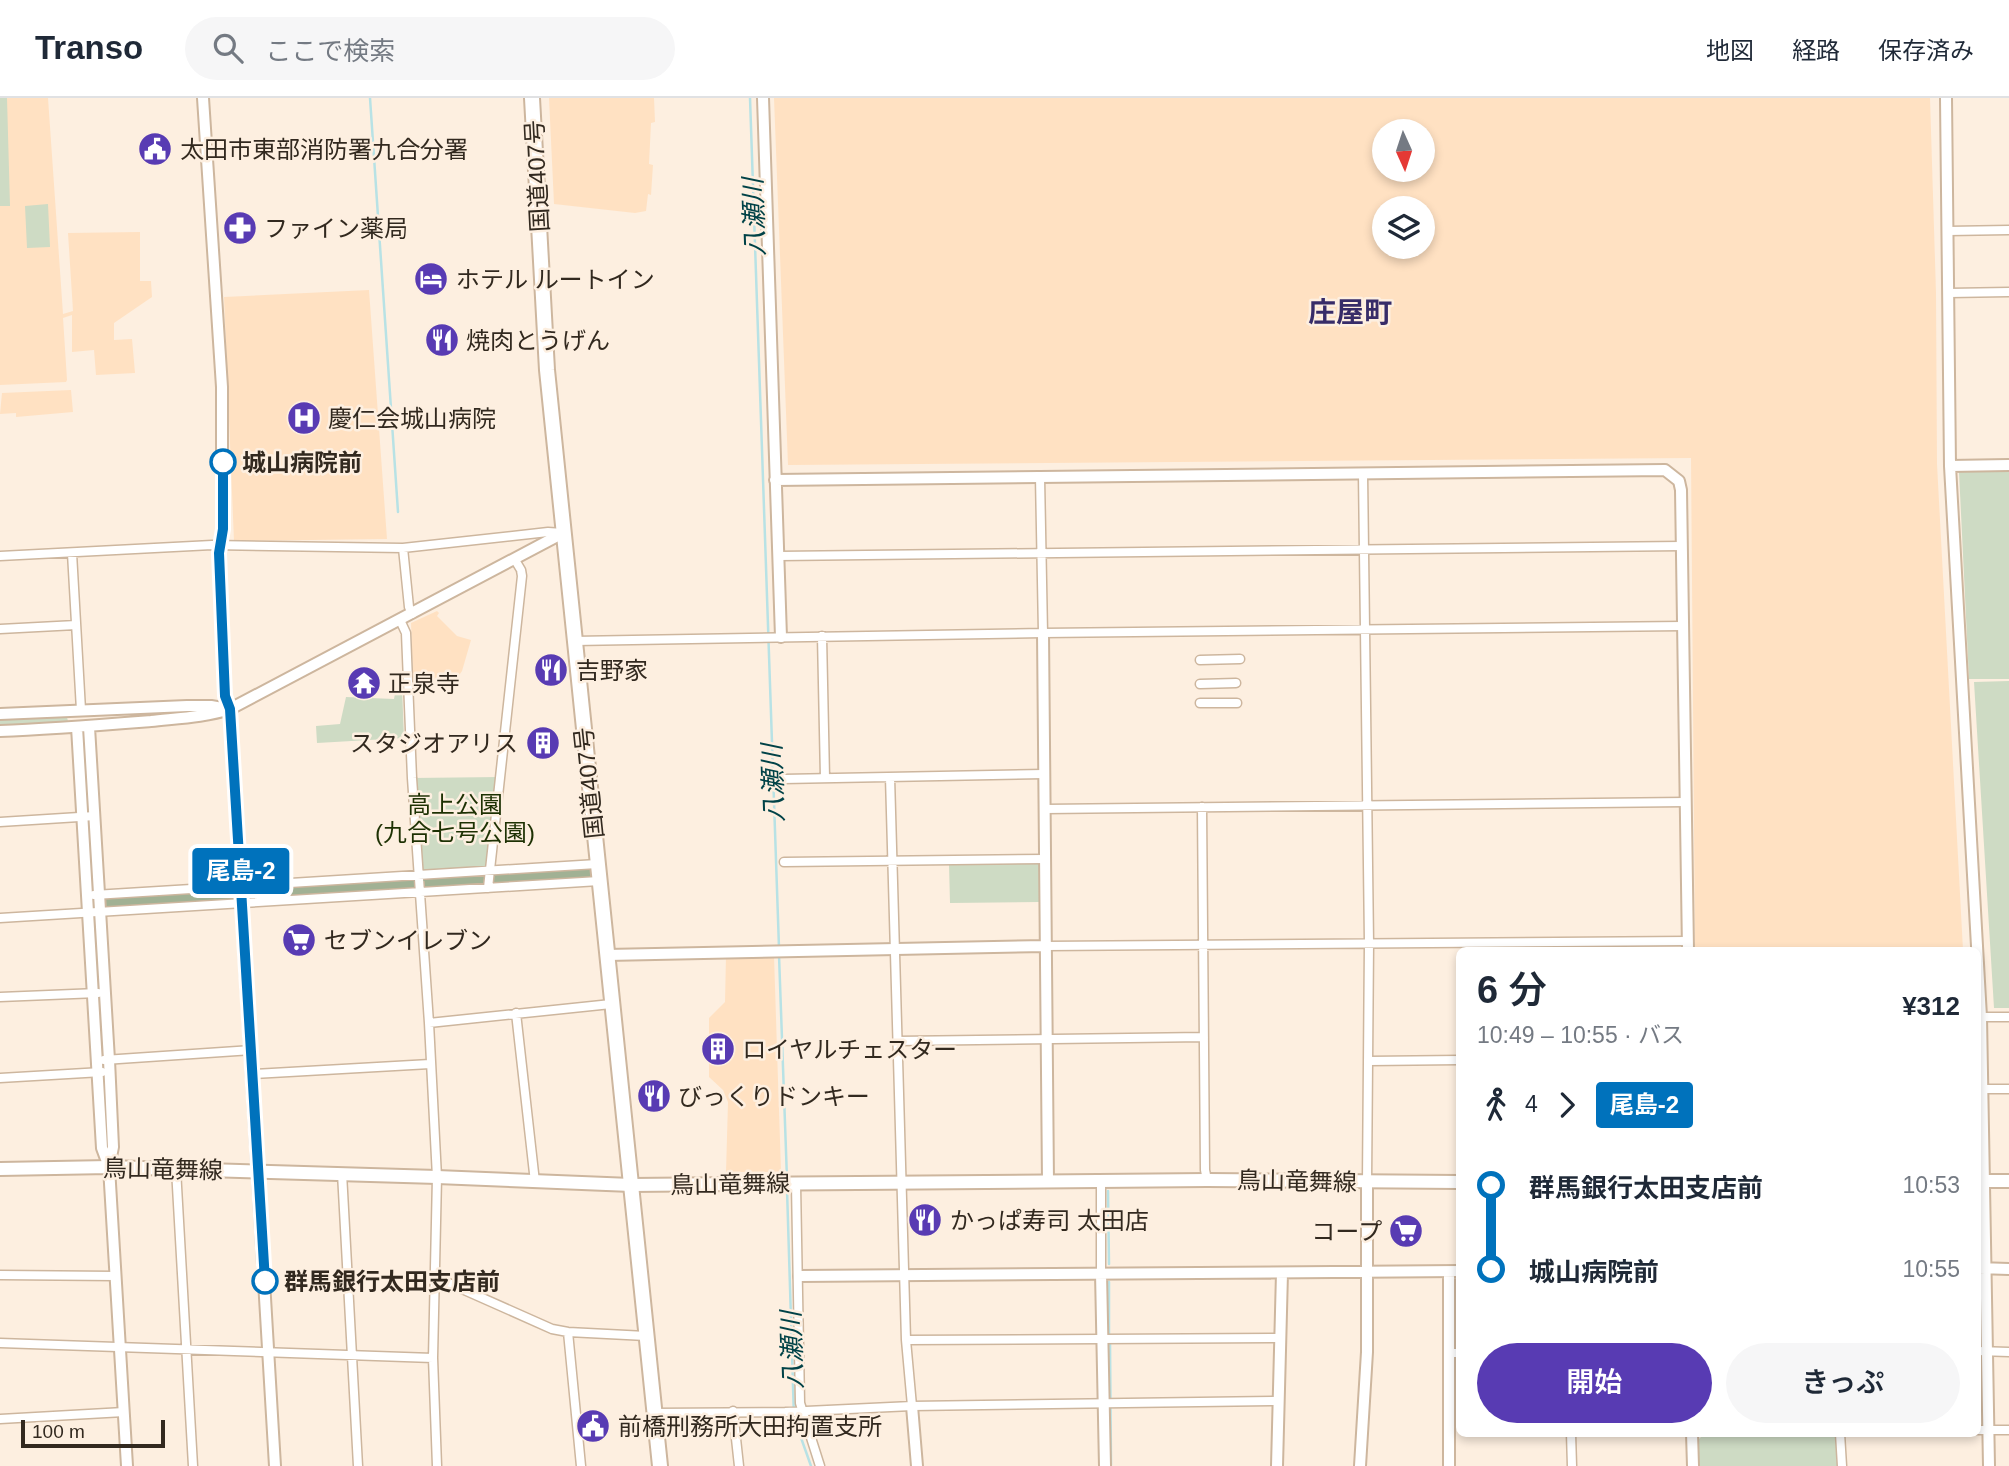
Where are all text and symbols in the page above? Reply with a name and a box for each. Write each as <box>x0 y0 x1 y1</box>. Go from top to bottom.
search box <box>185 17 675 80</box>
text: Transo <box>35 29 143 66</box>
icon: search <box>209 29 247 67</box>
text: ここで検索 <box>265 36 395 66</box>
text: 地図 <box>1706 37 1754 64</box>
text: 経路 <box>1792 37 1840 64</box>
text: 保存済み <box>1878 37 1974 64</box>
street label: 国道407号 <box>521 119 553 233</box>
north arrow <box>1372 119 1435 182</box>
map controls <box>1372 119 1435 259</box>
public building icon: 太田市東部消防署九合分署 <box>136 130 174 168</box>
place label: 太田市東部消防署九合分署 <box>180 136 468 163</box>
water label: 八瀬川 <box>738 175 770 257</box>
button: layers <box>1372 196 1435 259</box>
pharmacy icon: ファイン薬局 <box>221 209 259 247</box>
place label: ファイン薬局 <box>264 215 408 242</box>
hotel icon: ホテル ルートイン <box>412 260 450 298</box>
place label: ホテル ルートイン <box>456 266 655 293</box>
district label: 庄屋町 <box>1308 297 1392 328</box>
restaurant icon: 焼肉とうげん <box>423 321 461 359</box>
place label: 焼肉とうげん <box>466 327 610 354</box>
hospital icon: 慶仁会城山病院 <box>285 399 323 437</box>
place label: 慶仁会城山病院 <box>328 405 496 432</box>
marker: 城山病院前 <box>210 449 236 475</box>
place label: 城山病院前 <box>242 449 362 476</box>
restaurant icon: 吉野家 <box>532 651 570 689</box>
place label: 吉野家 <box>576 657 648 684</box>
temple icon: 正泉寺 <box>345 664 383 702</box>
place label: 正泉寺 <box>388 670 460 697</box>
building icon: スタジオアリス <box>524 724 562 762</box>
street label: 国道407号 <box>570 726 608 840</box>
place label: スタジオアリス <box>350 730 518 757</box>
water label: 八瀬川 <box>757 741 789 823</box>
park label: 高上公園 (九合七号公園) <box>375 791 535 846</box>
line badge: 尾島-2 <box>192 848 290 894</box>
text: 尾島-2 <box>206 857 276 884</box>
supermarket icon: セブンイレブン <box>280 921 318 959</box>
place label: セブンイレブン <box>324 927 492 954</box>
text: 6 分 <box>1477 969 1547 1011</box>
text: ¥312 <box>1902 991 1960 1021</box>
text: 10:49 – 10:55 · バス <box>1477 1022 1684 1048</box>
building icon: ロイヤルチェスター <box>699 1030 737 1068</box>
place label: ロイヤルチェスター <box>742 1036 957 1063</box>
restaurant icon: びっくりドンキー <box>635 1077 673 1115</box>
place label: びっくりドンキー <box>678 1083 870 1110</box>
icon: walk <box>1477 1086 1515 1124</box>
icon: forward <box>1548 1086 1586 1124</box>
text: 4 <box>1525 1091 1538 1117</box>
text: 尾島-2 <box>1610 1091 1679 1118</box>
street label: 鳥山竜舞線 <box>103 1154 223 1184</box>
street label: 鳥山竜舞線 <box>1237 1166 1357 1196</box>
street label: 鳥山竜舞線 <box>670 1169 790 1199</box>
text: 10:53 <box>1902 1172 1960 1198</box>
text: 群馬銀行太田支店前 <box>1529 1173 1763 1203</box>
restaurant icon: かっぱ寿司 太田店 <box>906 1201 944 1239</box>
place label: かっぱ寿司 太田店 <box>950 1207 1149 1234</box>
supermarket icon: コープ <box>1387 1212 1425 1250</box>
place label: コープ <box>1311 1218 1382 1245</box>
text: 10:55 <box>1902 1256 1960 1282</box>
text: 城山病院前 <box>1529 1257 1659 1287</box>
marker: 群馬銀行太田支店前 <box>252 1268 278 1294</box>
place label: 群馬銀行太田支店前 <box>284 1268 500 1295</box>
water label: 八瀬川 <box>776 1308 808 1390</box>
button: 開始 <box>1477 1343 1712 1423</box>
button: きっぷ <box>1726 1343 1960 1423</box>
public building icon: 前橋刑務所大田拘置支所 <box>574 1407 612 1445</box>
place label: 前橋刑務所大田拘置支所 <box>618 1413 882 1440</box>
scale bar <box>21 1417 164 1449</box>
text: 100 m <box>32 1421 85 1442</box>

